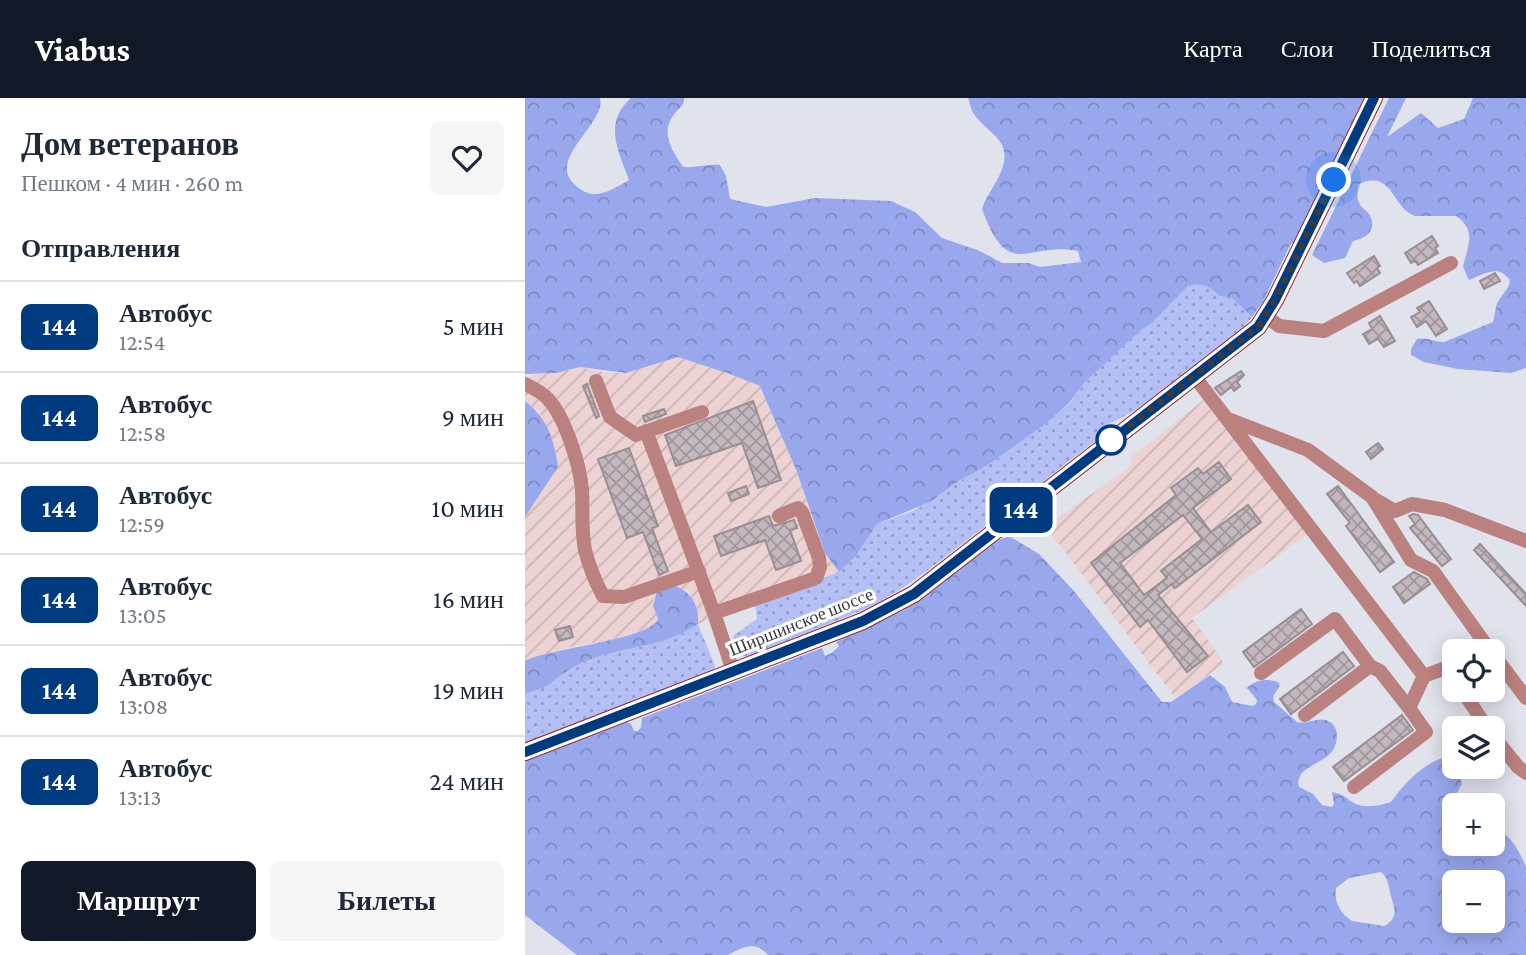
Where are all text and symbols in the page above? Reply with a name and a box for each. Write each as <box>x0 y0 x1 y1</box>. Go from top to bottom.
text: Viabus <box>35 31 130 68</box>
text: Карта <box>1183 35 1243 62</box>
text: Слои <box>1281 35 1334 62</box>
text: Поделиться <box>1372 35 1491 62</box>
button: heart <box>430 121 504 195</box>
text: Дом ветеранов <box>21 125 239 162</box>
your location <box>1316 162 1351 197</box>
text: Пешком · 4 мин · 260 m <box>21 170 243 196</box>
text: Отправления <box>21 234 180 263</box>
text: Автобус <box>119 299 212 328</box>
text: 5 мин <box>443 312 504 341</box>
text: 144 <box>42 313 77 340</box>
text: 12:54 <box>119 329 165 355</box>
text: Автобус <box>119 390 212 419</box>
text: 9 мин <box>442 403 504 432</box>
text: 144 <box>42 404 77 431</box>
text: 12:58 <box>119 420 166 446</box>
unlabelled marker <box>1096 425 1126 455</box>
text: Автобус <box>119 481 212 510</box>
line badge: 144 <box>981 487 1061 533</box>
text: 10 мин <box>432 494 504 523</box>
text: 144 <box>42 495 77 522</box>
text: 144 <box>1004 496 1038 523</box>
text: 12:59 <box>119 511 165 537</box>
text: Автобус <box>119 572 212 601</box>
street label: Ширшинское шоссе <box>726 584 876 660</box>
text: 16 мин <box>433 585 504 614</box>
text: 144 <box>42 586 77 613</box>
text: 13:05 <box>119 602 167 628</box>
map controls <box>1442 639 1505 933</box>
button: locate <box>1442 639 1505 702</box>
text: Автобус <box>119 663 212 692</box>
text: 19 мин <box>433 676 504 705</box>
text: 144 <box>42 677 77 704</box>
text: 13:08 <box>119 693 168 719</box>
button: layers <box>1442 716 1505 779</box>
text: Автобус <box>119 754 212 783</box>
text: 24 мин <box>429 767 504 796</box>
text: 144 <box>42 768 77 795</box>
text: 13:13 <box>119 784 161 810</box>
button: + <box>1442 793 1505 856</box>
button: Маршрут <box>21 861 256 941</box>
button: Билеты <box>270 861 504 941</box>
button: − <box>1442 870 1505 933</box>

